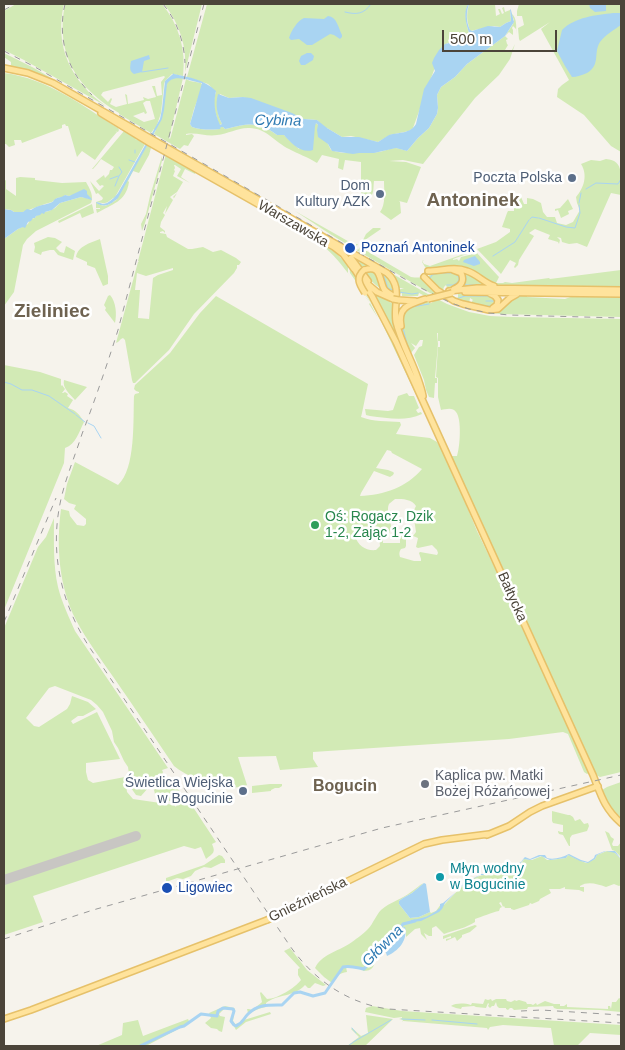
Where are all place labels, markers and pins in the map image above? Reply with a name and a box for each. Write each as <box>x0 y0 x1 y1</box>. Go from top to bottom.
place label: Poczta Polska <box>473 170 562 186</box>
marker: Poczta Polska <box>566 172 578 184</box>
place label: Dom Kultury AZK <box>295 178 370 210</box>
marker: Dom Kultury AZK <box>374 188 386 200</box>
place label: Poznań Antoninek <box>361 240 475 256</box>
marker: Poznań Antoninek <box>343 241 357 255</box>
place label: Oś: Rogacz, Dzik 1-2, Zając 1-2 <box>325 509 433 542</box>
marker: Oś: Rogacz, Dzik 1-2, Zając 1-2 <box>309 519 321 531</box>
place label: Kaplica pw. Matki Bożej Różańcowej <box>435 768 550 800</box>
place label: Świetlica Wiejska w Bogucinie <box>125 775 233 808</box>
marker: Kaplica pw. Matki Bożej Różańcowej <box>419 778 431 790</box>
marker: Świetlica Wiejska w Bogucinie <box>237 785 249 797</box>
place label: Młyn wodny w Bogucinie <box>450 861 525 894</box>
marker: Młyn wodny w Bogucinie <box>434 871 446 883</box>
place label: Ligowiec <box>178 880 232 896</box>
marker: Ligowiec <box>160 881 174 895</box>

